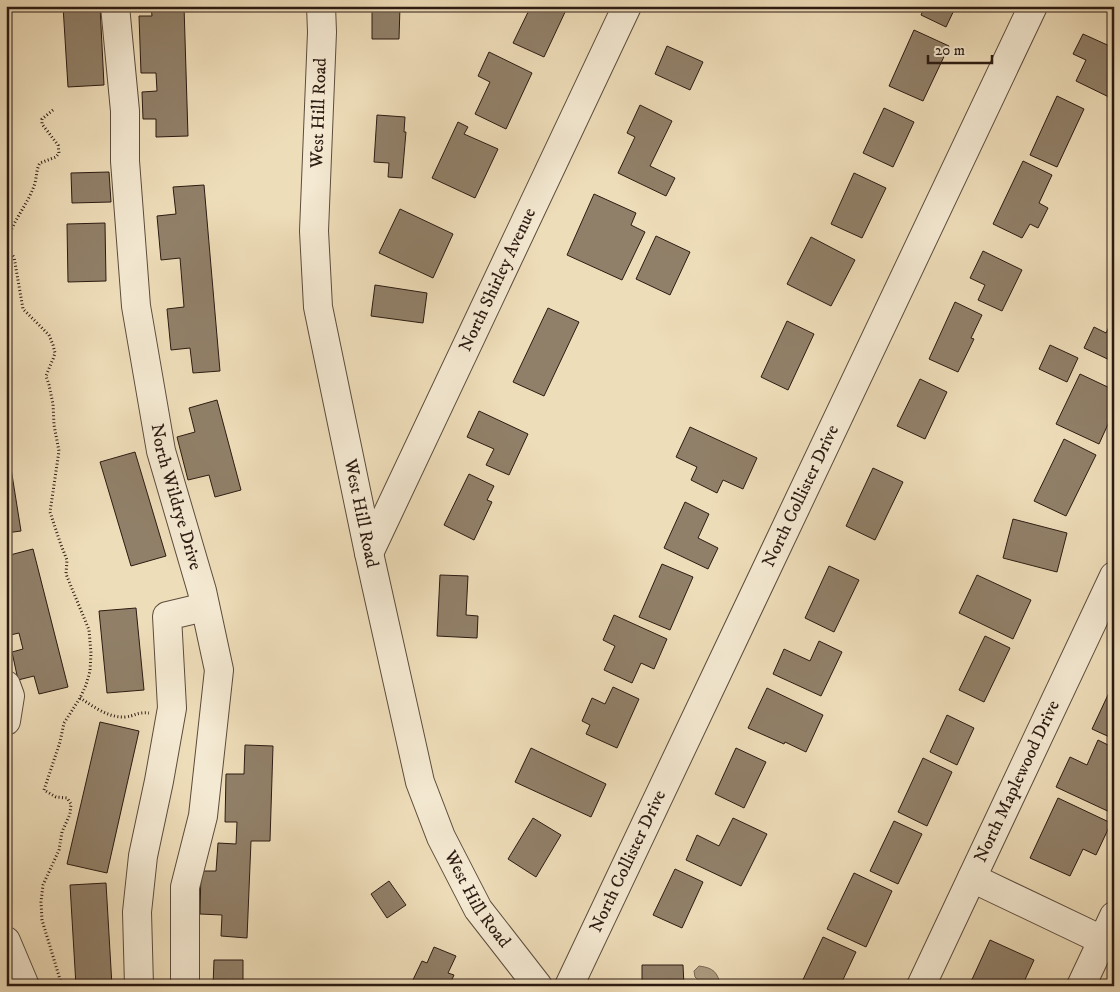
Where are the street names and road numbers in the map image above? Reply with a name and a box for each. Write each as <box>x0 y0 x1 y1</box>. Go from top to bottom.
street label: West Hill Road <box>306 57 332 170</box>
street label: North Shirley Avenue <box>455 205 541 355</box>
street label: North Collister Drive <box>758 421 844 571</box>
street label: North Wildrye Drive <box>145 422 206 573</box>
street label: West Hill Road <box>339 456 383 570</box>
street label: North Maplewood Drive <box>970 697 1065 866</box>
street label: North Collister Drive <box>585 787 671 936</box>
street label: West Hill Road <box>438 846 515 952</box>

